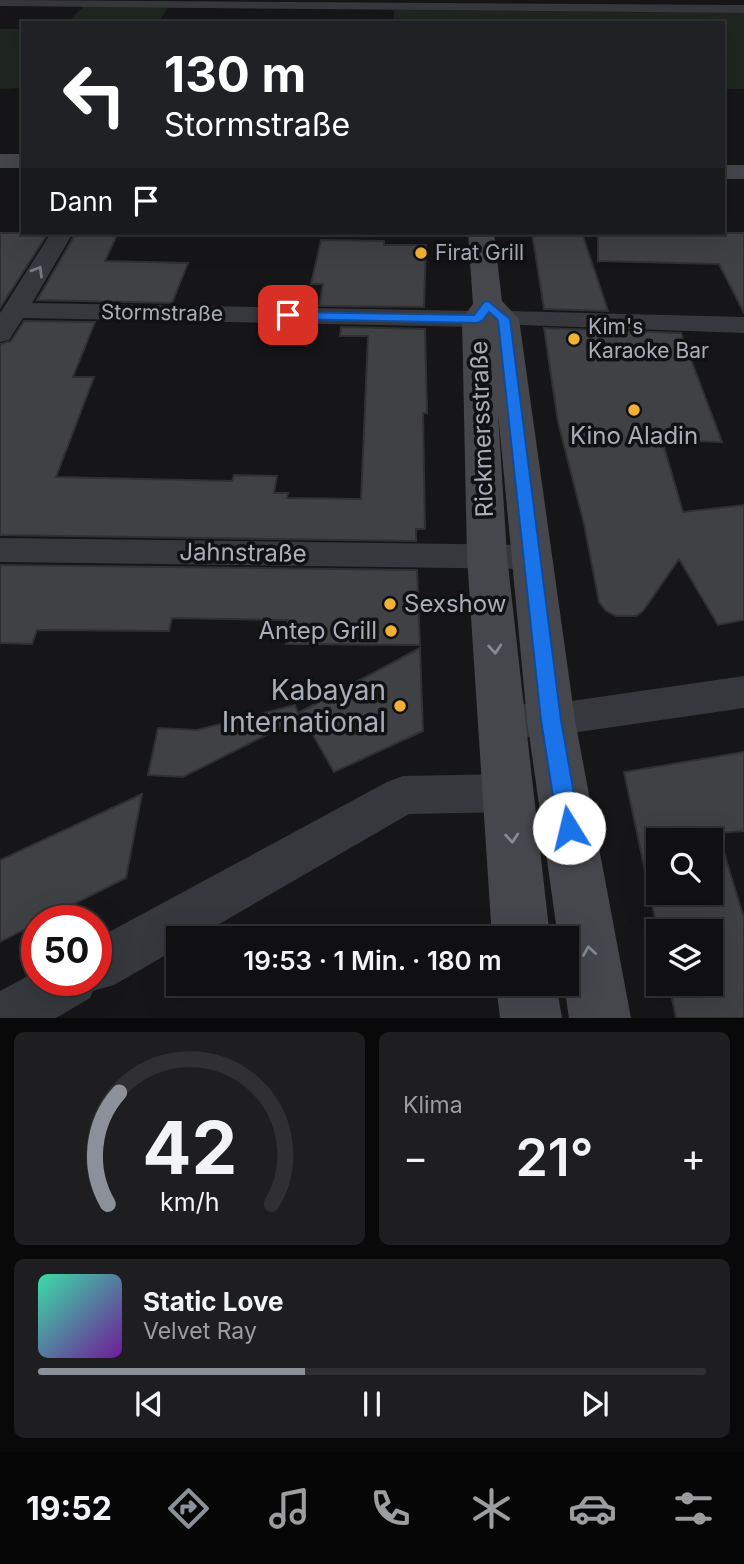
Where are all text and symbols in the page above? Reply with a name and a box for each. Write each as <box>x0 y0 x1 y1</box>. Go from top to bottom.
text: 130 m <box>164 45 306 104</box>
icon: left <box>49 49 140 140</box>
text: Stormstraße <box>164 105 350 144</box>
icon: arrive <box>127 182 165 220</box>
text: Dann <box>49 186 113 217</box>
place label: Firat Grill <box>435 240 524 265</box>
marker: Firat Grill <box>413 245 429 261</box>
one-way arrow <box>30 266 43 279</box>
pin <box>258 285 318 345</box>
icon: arrive <box>269 296 307 334</box>
street label: Stormstraße <box>101 299 223 326</box>
place label: Kim's Karaoke Bar <box>588 314 709 363</box>
marker: Kim's Karaoke Bar <box>566 331 582 347</box>
street label: Rickmersstraße <box>464 340 499 518</box>
marker: Kino Aladin <box>626 402 642 418</box>
place label: Kino Aladin <box>570 421 698 450</box>
street label: Jahnstraße <box>179 537 307 568</box>
place label: Sexshow <box>404 589 506 618</box>
marker: Sexshow <box>382 596 398 612</box>
place label: Antep Grill <box>258 616 377 645</box>
marker: Antep Grill <box>383 623 399 639</box>
one-way arrow <box>487 643 502 654</box>
place label: Kabayan International <box>222 673 386 739</box>
marker: Kabayan International <box>392 698 408 714</box>
position arrow <box>532 791 606 865</box>
map controls <box>646 828 723 996</box>
button: search <box>646 828 723 905</box>
one-way arrow <box>504 833 519 844</box>
speed limit sign: 50 <box>21 905 112 996</box>
button: layers <box>646 919 723 996</box>
text: 19:53 · 1 Min. · 180 m <box>243 945 502 976</box>
one-way arrow <box>582 945 597 957</box>
text: Klima <box>403 1091 463 1119</box>
text: 42 <box>142 1104 237 1193</box>
text: 21° <box>515 1126 594 1189</box>
text: − <box>403 1134 428 1180</box>
text: + <box>681 1134 706 1180</box>
text: km/h <box>160 1187 219 1217</box>
text: Static Love <box>143 1286 284 1317</box>
text: Velvet Ray <box>143 1317 257 1345</box>
icon: previous <box>130 1385 168 1423</box>
icon: pause <box>353 1385 391 1423</box>
icon: next <box>576 1385 614 1423</box>
icon: directions <box>164 1484 213 1533</box>
icon: music <box>265 1484 314 1533</box>
icon: phone <box>366 1484 415 1533</box>
icon: climate <box>467 1484 516 1533</box>
icon: car <box>568 1484 617 1533</box>
icon: filters <box>669 1484 718 1533</box>
text: 19:52 <box>26 1489 112 1528</box>

